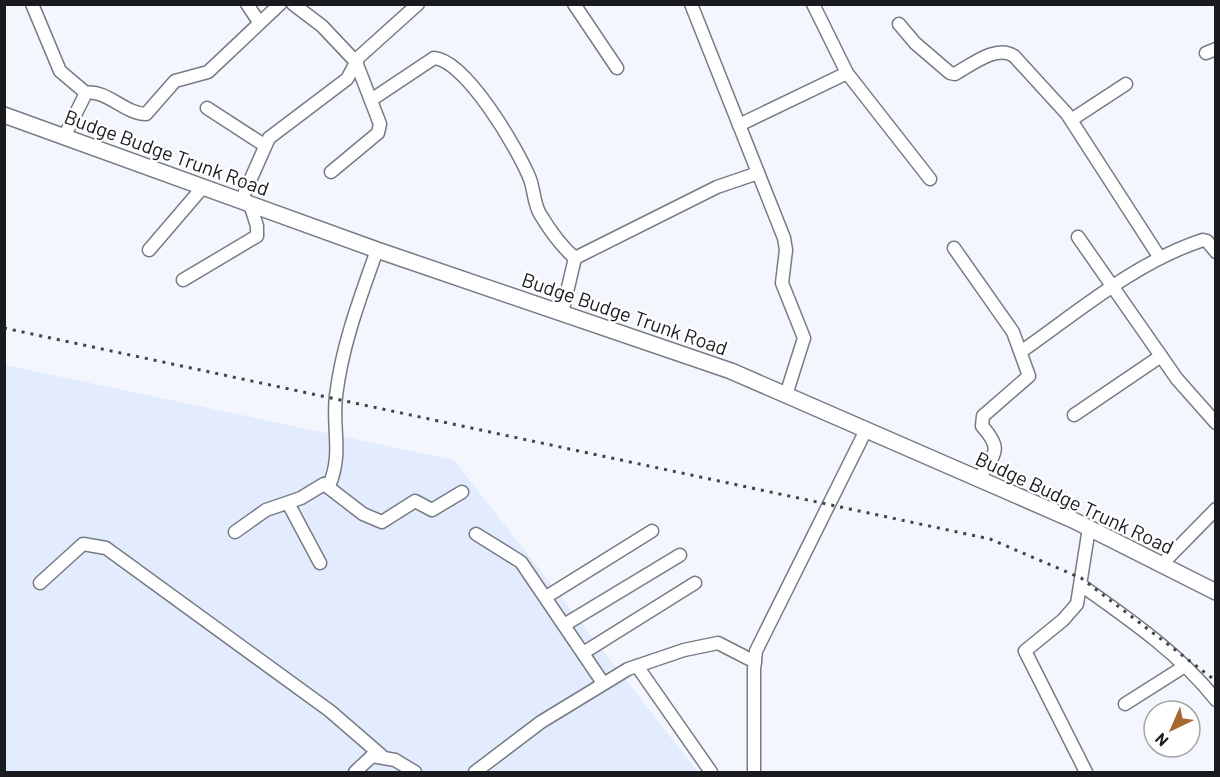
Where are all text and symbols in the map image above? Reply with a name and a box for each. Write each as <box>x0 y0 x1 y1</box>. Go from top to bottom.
street label: Budge Budge Trunk Road <box>61 104 273 200</box>
street label: Budge Budge Trunk Road <box>519 267 731 359</box>
street label: Budge Budge Trunk Road <box>972 446 1178 558</box>
north arrow <box>1142 699 1202 759</box>
text: N <box>1151 730 1172 751</box>

